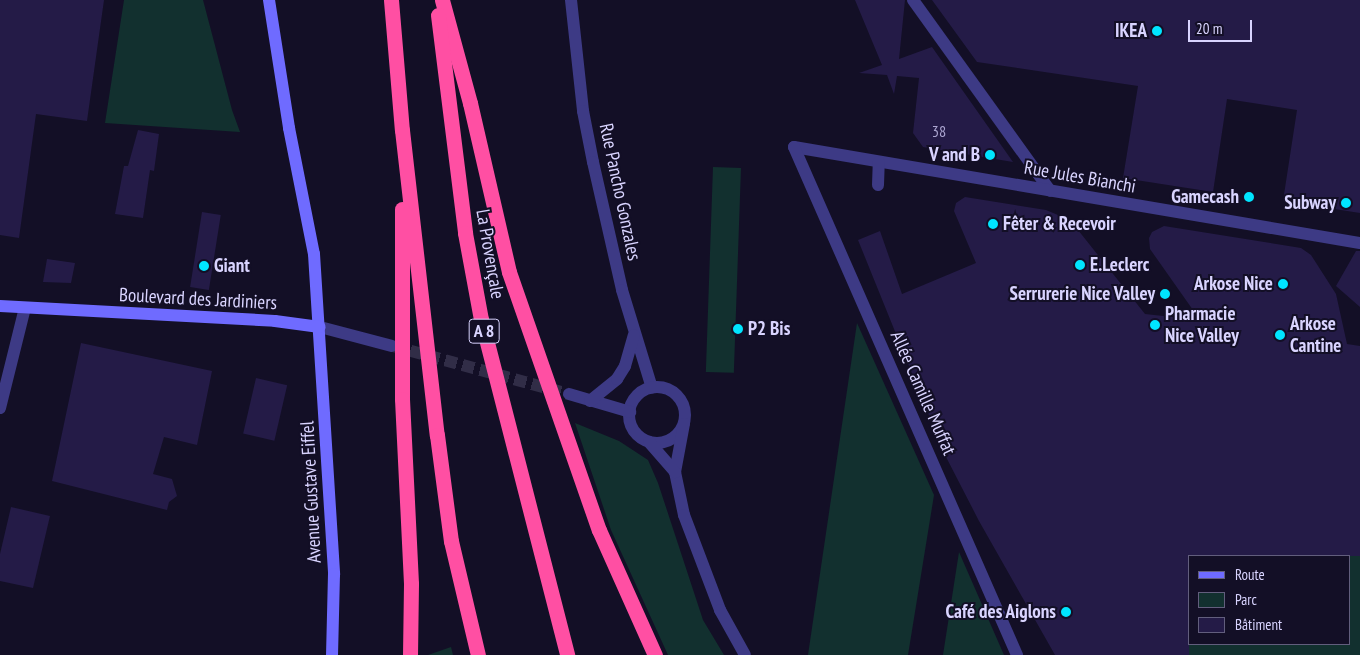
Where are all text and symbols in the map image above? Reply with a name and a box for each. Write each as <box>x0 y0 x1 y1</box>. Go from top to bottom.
scale bar <box>1190 10 1254 42</box>
text: 20 m <box>1196 19 1222 38</box>
place label: IKEA <box>1115 20 1147 42</box>
marker: IKEA <box>1151 25 1163 37</box>
street label: Rue Pancho Gonzales <box>594 121 646 263</box>
house number: 38 <box>932 121 946 141</box>
place label: V and B <box>929 144 980 166</box>
marker: V and B <box>984 149 996 161</box>
street label: Rue Jules Bianchi <box>1022 156 1138 198</box>
place label: Gamecash <box>1171 186 1239 208</box>
marker: Gamecash <box>1243 191 1255 203</box>
place label: Subway <box>1284 192 1336 214</box>
marker: Subway <box>1340 197 1352 209</box>
street label: La Provençale <box>471 207 509 301</box>
place label: Fêter & Recevoir <box>1003 213 1116 235</box>
marker: Fêter & Recevoir <box>987 218 999 230</box>
place label: E.Leclerc <box>1090 254 1150 276</box>
place label: Giant <box>214 255 250 277</box>
marker: E.Leclerc <box>1074 259 1086 271</box>
marker: Giant <box>198 260 210 272</box>
place label: Arkose Nice <box>1194 273 1273 295</box>
marker: Arkose Nice <box>1277 278 1289 290</box>
street label: Boulevard des Jardiniers <box>119 283 277 315</box>
place label: Serrurerie Nice Valley <box>1009 283 1155 305</box>
marker: Serrurerie Nice Valley <box>1159 288 1171 300</box>
place label: Pharmacie Nice Valley <box>1165 303 1239 347</box>
place label: Arkose Cantine <box>1290 313 1341 357</box>
road number: A 8 <box>468 316 500 346</box>
place label: P2 Bis <box>748 318 790 340</box>
marker: Pharmacie Nice Valley <box>1149 319 1161 331</box>
marker: P2 Bis <box>732 323 744 335</box>
street label: Allée Camille Muffat <box>885 327 961 459</box>
marker: Arkose Cantine <box>1274 329 1286 341</box>
street label: Avenue Gustave Eiffel <box>296 420 326 564</box>
legend <box>1188 555 1350 645</box>
text: Route <box>1235 565 1265 584</box>
text: Parc <box>1235 590 1257 609</box>
place label: Café des Aiglons <box>945 601 1056 623</box>
marker: Café des Aiglons <box>1060 606 1072 618</box>
text: Bâtiment <box>1235 615 1282 634</box>

